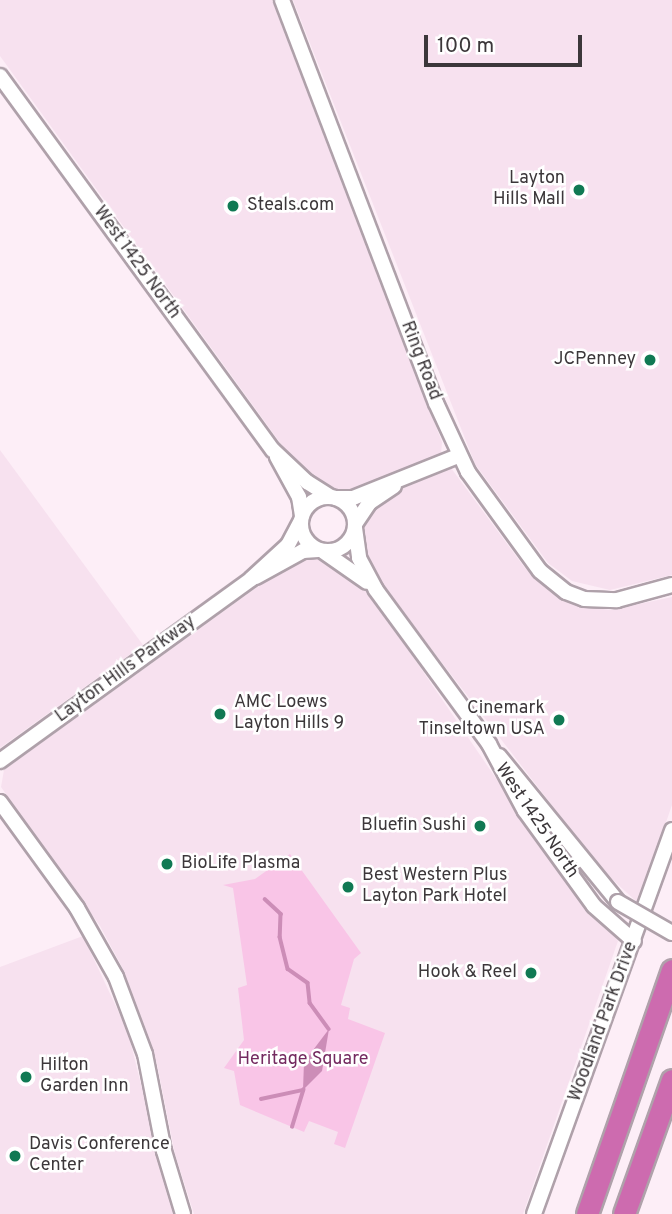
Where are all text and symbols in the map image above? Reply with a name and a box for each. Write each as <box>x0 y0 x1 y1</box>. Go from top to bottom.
scale bar <box>427 21 584 65</box>
text: 100 m <box>437 33 494 60</box>
place label: Layton Hills Mall <box>493 169 565 212</box>
marker: Layton Hills Mall <box>571 182 587 198</box>
place label: Steals.com <box>247 195 334 217</box>
marker: Steals.com <box>225 198 241 214</box>
street label: West 1425 North <box>88 202 184 324</box>
street label: Ring Road <box>395 318 445 404</box>
place label: JCPenney <box>554 349 636 371</box>
marker: JCPenney <box>642 352 658 368</box>
street label: Layton Hills Parkway <box>52 612 200 728</box>
place label: AMC Loews Layton Hills 9 <box>234 693 344 736</box>
place label: Cinemark Tinseltown USA <box>419 699 545 742</box>
marker: AMC Loews Layton Hills 9 <box>212 706 228 722</box>
marker: Cinemark Tinseltown USA <box>551 712 567 728</box>
street label: West 1425 North <box>490 759 582 883</box>
place label: Bluefin Sushi <box>361 815 466 837</box>
marker: Bluefin Sushi <box>472 818 488 834</box>
place label: BioLife Plasma <box>181 853 300 875</box>
marker: BioLife Plasma <box>159 856 175 872</box>
place label: Best Western Plus Layton Park Hotel <box>362 866 508 908</box>
marker: Best Western Plus Layton Park Hotel <box>340 879 356 895</box>
street label: Woodland Park Drive <box>565 939 643 1105</box>
place label: Hook & Reel <box>418 962 517 984</box>
marker: Hook & Reel <box>523 965 539 981</box>
park label: Heritage Square <box>237 1049 369 1071</box>
place label: Hilton Garden Inn <box>40 1056 129 1098</box>
marker: Hilton Garden Inn <box>18 1069 34 1085</box>
place label: Davis Conference Center <box>29 1135 170 1178</box>
marker: Davis Conference Center <box>7 1148 23 1164</box>

